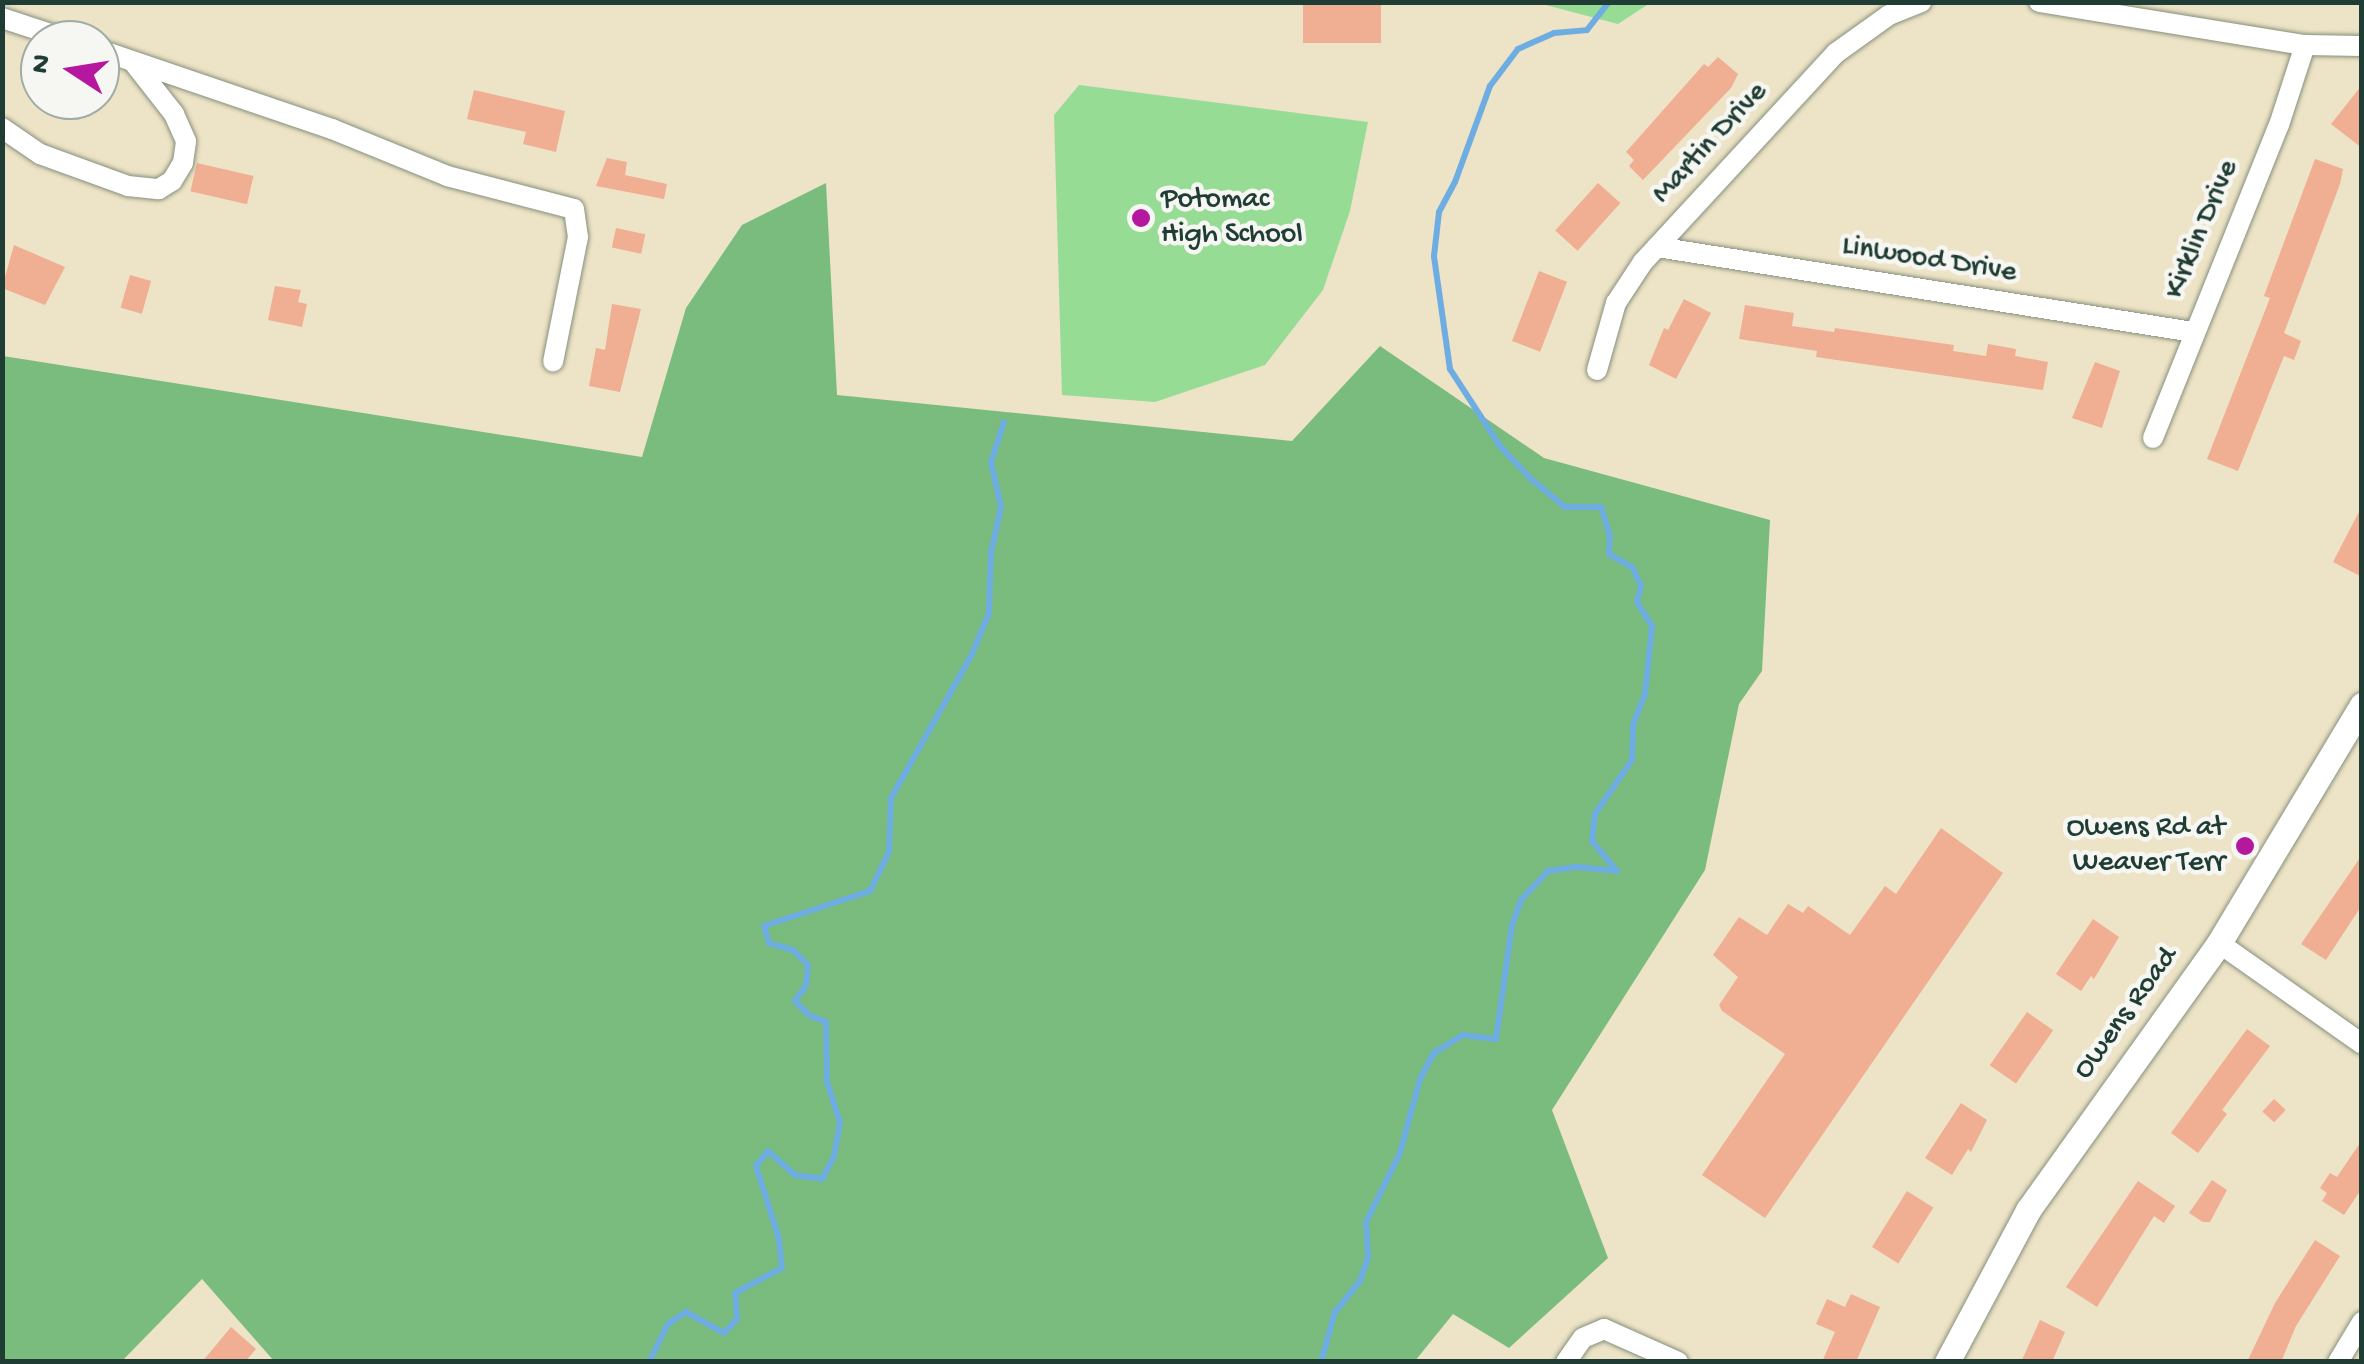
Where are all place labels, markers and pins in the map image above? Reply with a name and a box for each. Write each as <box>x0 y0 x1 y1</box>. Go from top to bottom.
place label: Potomac High School <box>1161 183 1303 254</box>
marker: Potomac High School <box>1130 207 1152 229</box>
place label: Owens Rd at Weaver Terr <box>2067 811 2225 882</box>
marker: Owens Rd at Weaver Terr <box>2234 835 2256 857</box>

